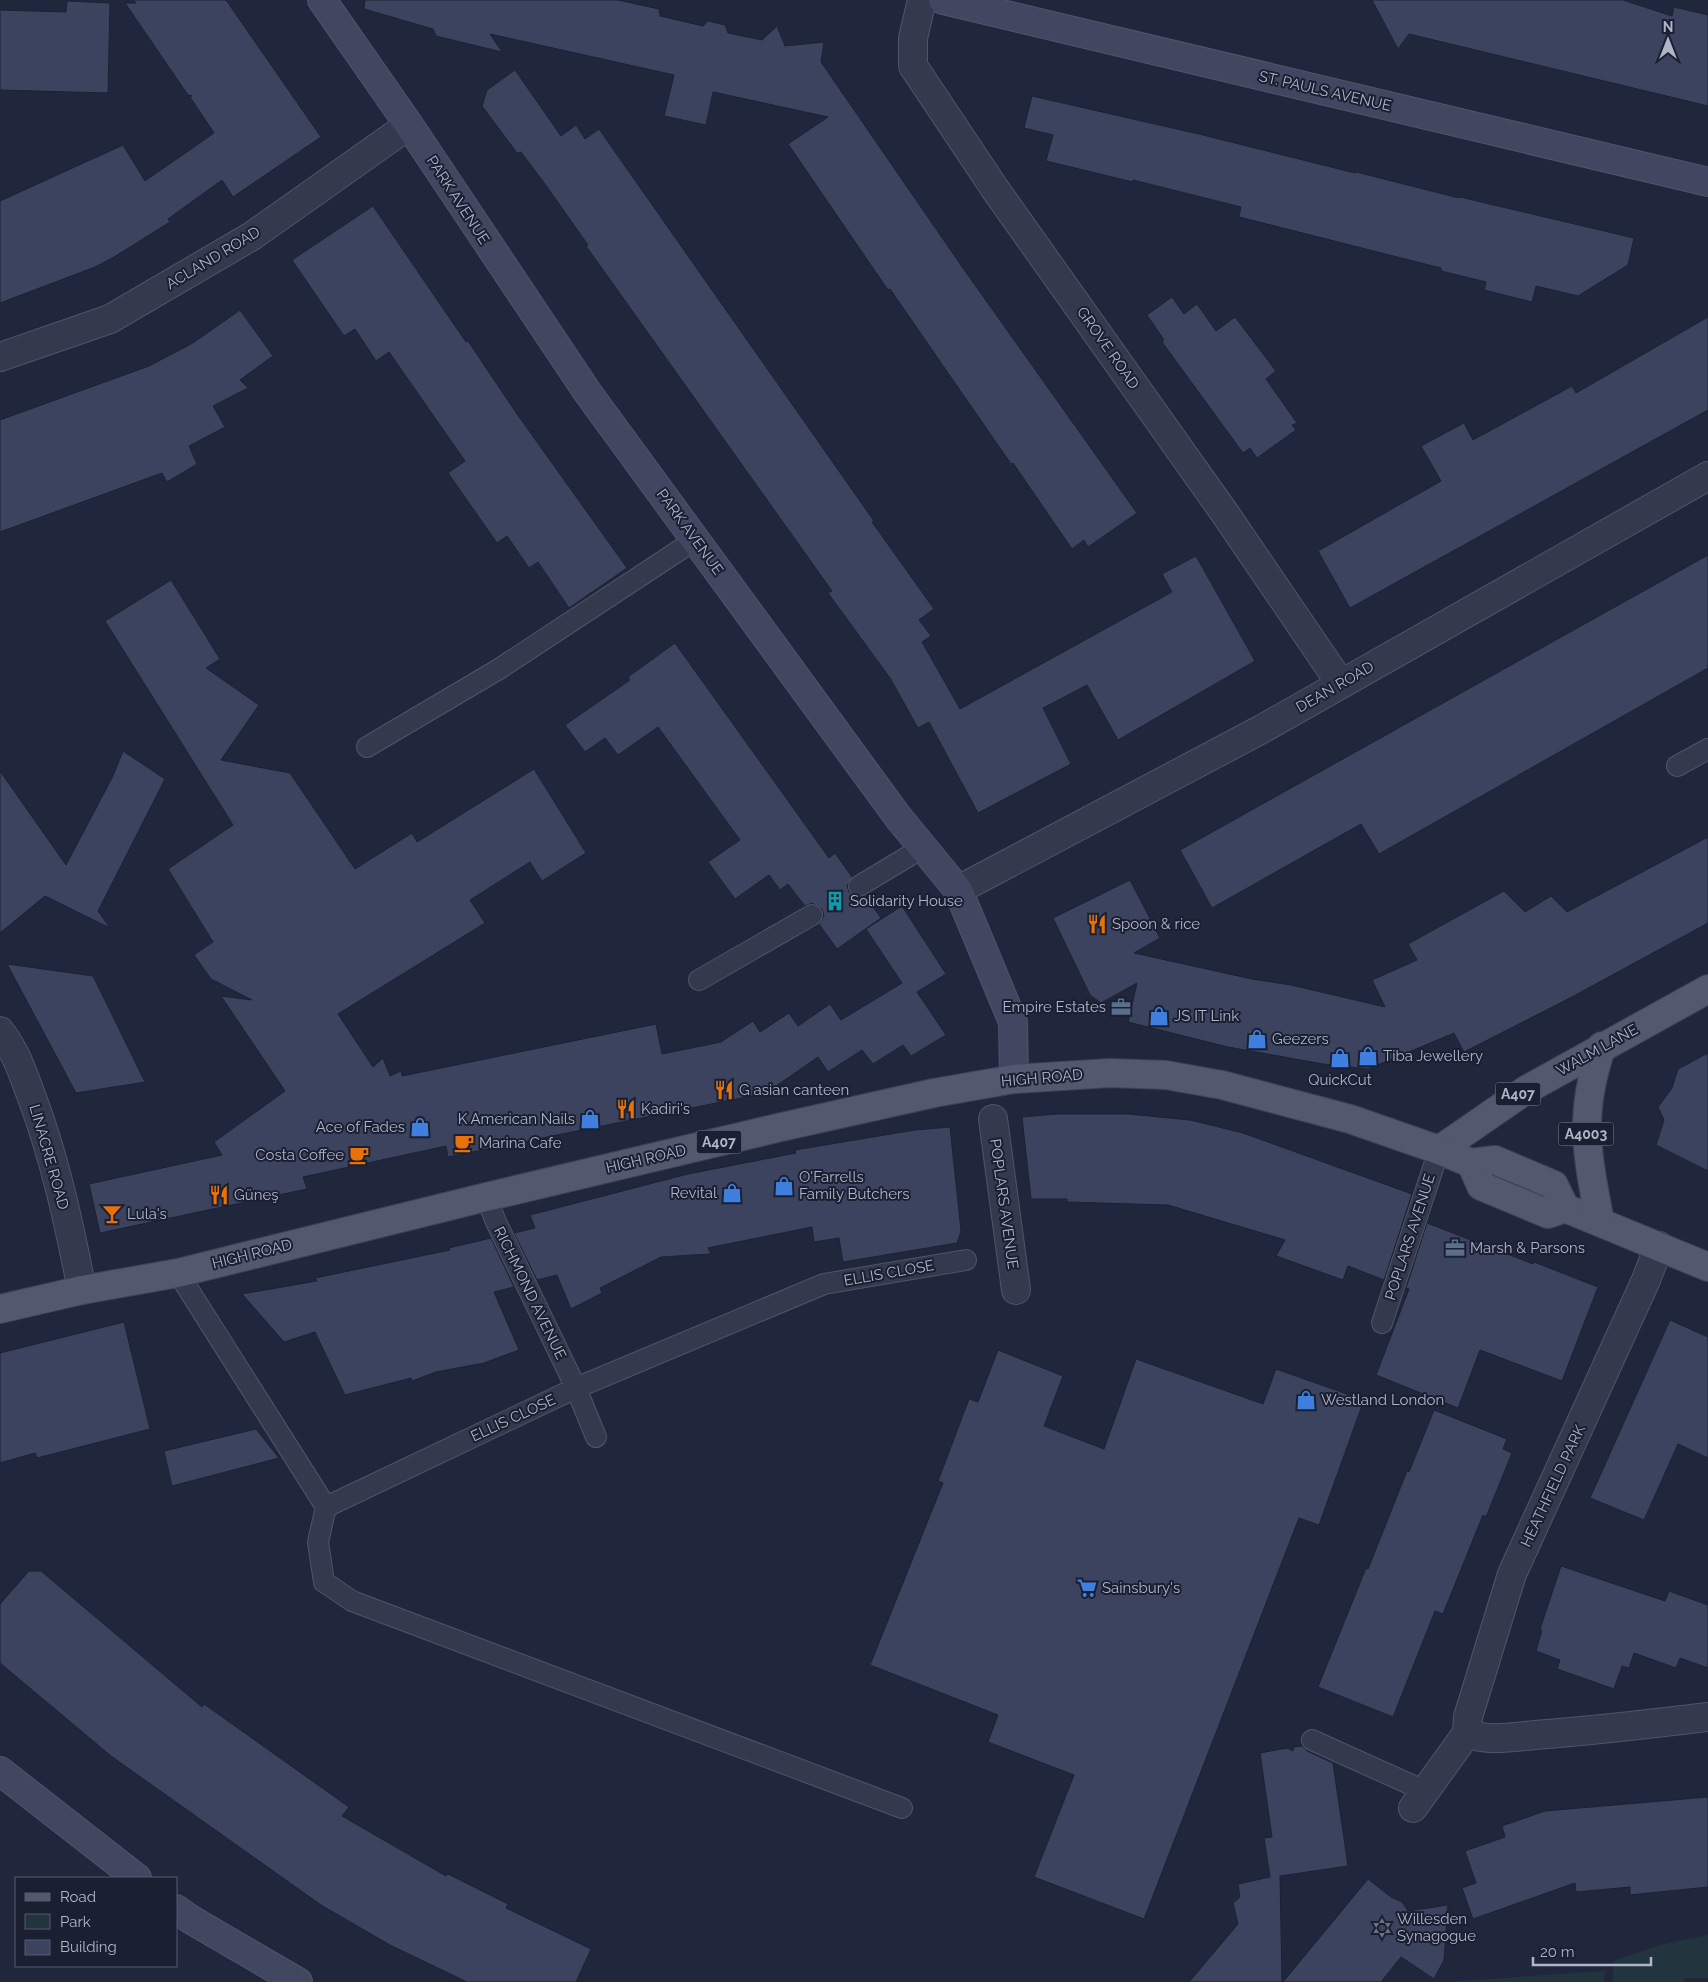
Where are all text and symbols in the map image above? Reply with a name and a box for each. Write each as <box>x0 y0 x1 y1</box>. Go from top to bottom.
north arrow <box>1643 15 1693 65</box>
text: N <box>1663 19 1673 35</box>
street label: ST. PAULS AVENUE <box>1257 67 1393 115</box>
street label: PARK AVENUE <box>423 152 493 248</box>
street label: ACLAND ROAD <box>163 223 264 293</box>
street label: GROVE ROAD <box>1073 303 1143 393</box>
street label: PARK AVENUE <box>653 485 727 579</box>
street label: DEAN ROAD <box>1293 657 1377 717</box>
building icon: Solidarity House <box>824 890 846 912</box>
place label: Solidarity House <box>850 892 963 910</box>
restaurant icon: Spoon & rice <box>1086 913 1108 935</box>
place label: Spoon & rice <box>1112 915 1200 933</box>
office icon: Empire Estates <box>1110 996 1132 1018</box>
place label: Empire Estates <box>1003 998 1106 1016</box>
shop icon: JS IT Link <box>1148 1005 1170 1027</box>
place label: JS IT Link <box>1174 1007 1239 1025</box>
street label: WALM LANE <box>1553 1020 1641 1080</box>
shop icon: Geezers <box>1246 1028 1268 1050</box>
place label: Geezers <box>1272 1030 1329 1048</box>
shop icon: Tiba Jewellery <box>1357 1045 1379 1067</box>
shop icon: QuickCut <box>1329 1047 1351 1069</box>
place label: Tiba Jewellery <box>1383 1047 1483 1065</box>
street label: HIGH ROAD <box>1000 1065 1084 1091</box>
place label: QuickCut <box>1308 1071 1372 1089</box>
restaurant icon: G asian canteen <box>713 1079 735 1101</box>
place label: G asian canteen <box>739 1081 849 1099</box>
road number: A407 <box>1496 1082 1540 1106</box>
restaurant icon: Kadiri's <box>615 1098 637 1120</box>
place label: Kadiri's <box>641 1100 690 1118</box>
street label: LINACRE ROAD <box>25 1102 73 1212</box>
shop icon: K American Nails <box>579 1108 601 1130</box>
place label: K American Nails <box>458 1110 575 1128</box>
shop icon: Ace of Fades <box>409 1116 431 1138</box>
place label: Ace of Fades <box>316 1118 405 1136</box>
road number: A4003 <box>1558 1122 1614 1146</box>
road number: A407 <box>696 1130 742 1154</box>
cafe icon: Marina Cafe <box>453 1132 475 1154</box>
place label: Marina Cafe <box>479 1134 562 1152</box>
street label: POPLARS AVENUE <box>986 1138 1022 1270</box>
street label: HIGH ROAD <box>604 1141 688 1177</box>
cafe icon: Costa Coffee <box>348 1144 370 1166</box>
place label: Costa Coffee <box>255 1146 344 1164</box>
place label: O'Farrells Family Butchers <box>799 1168 910 1203</box>
street label: POPLARS AVENUE <box>1381 1172 1439 1302</box>
shop icon: O'Farrells Family Butchers <box>773 1175 795 1197</box>
shop icon: Revital <box>721 1182 743 1204</box>
restaurant icon: Güneş <box>208 1184 230 1206</box>
place label: Revital <box>670 1184 718 1202</box>
place label: Güneş <box>234 1186 278 1204</box>
bar icon: Lula's <box>101 1203 123 1225</box>
place label: Lula's <box>127 1205 167 1223</box>
street label: RICHMOND AVENUE <box>490 1224 570 1362</box>
street label: HIGH ROAD <box>210 1235 294 1273</box>
office icon: Marsh & Parsons <box>1444 1237 1466 1259</box>
place label: Marsh & Parsons <box>1470 1239 1585 1257</box>
street label: ELLIS CLOSE <box>842 1256 936 1290</box>
shop icon: Westland London <box>1295 1389 1317 1411</box>
street label: ELLIS CLOSE <box>468 1391 558 1445</box>
place label: Westland London <box>1321 1391 1444 1409</box>
street label: HEATHFIELD PARK <box>1517 1422 1589 1550</box>
supermarket icon: Sainsbury's <box>1076 1577 1098 1599</box>
place label: Sainsbury's <box>1102 1579 1180 1597</box>
legend <box>15 1877 178 1967</box>
text: Road <box>60 1888 96 1906</box>
place label: Willesden Synagogue <box>1397 1910 1476 1945</box>
text: Park <box>60 1913 91 1931</box>
synagogue icon: Willesden Synagogue <box>1371 1917 1393 1939</box>
scale bar <box>1533 1934 1650 1966</box>
text: Building <box>60 1938 117 1956</box>
text: 20 m <box>1540 1943 1575 1961</box>

